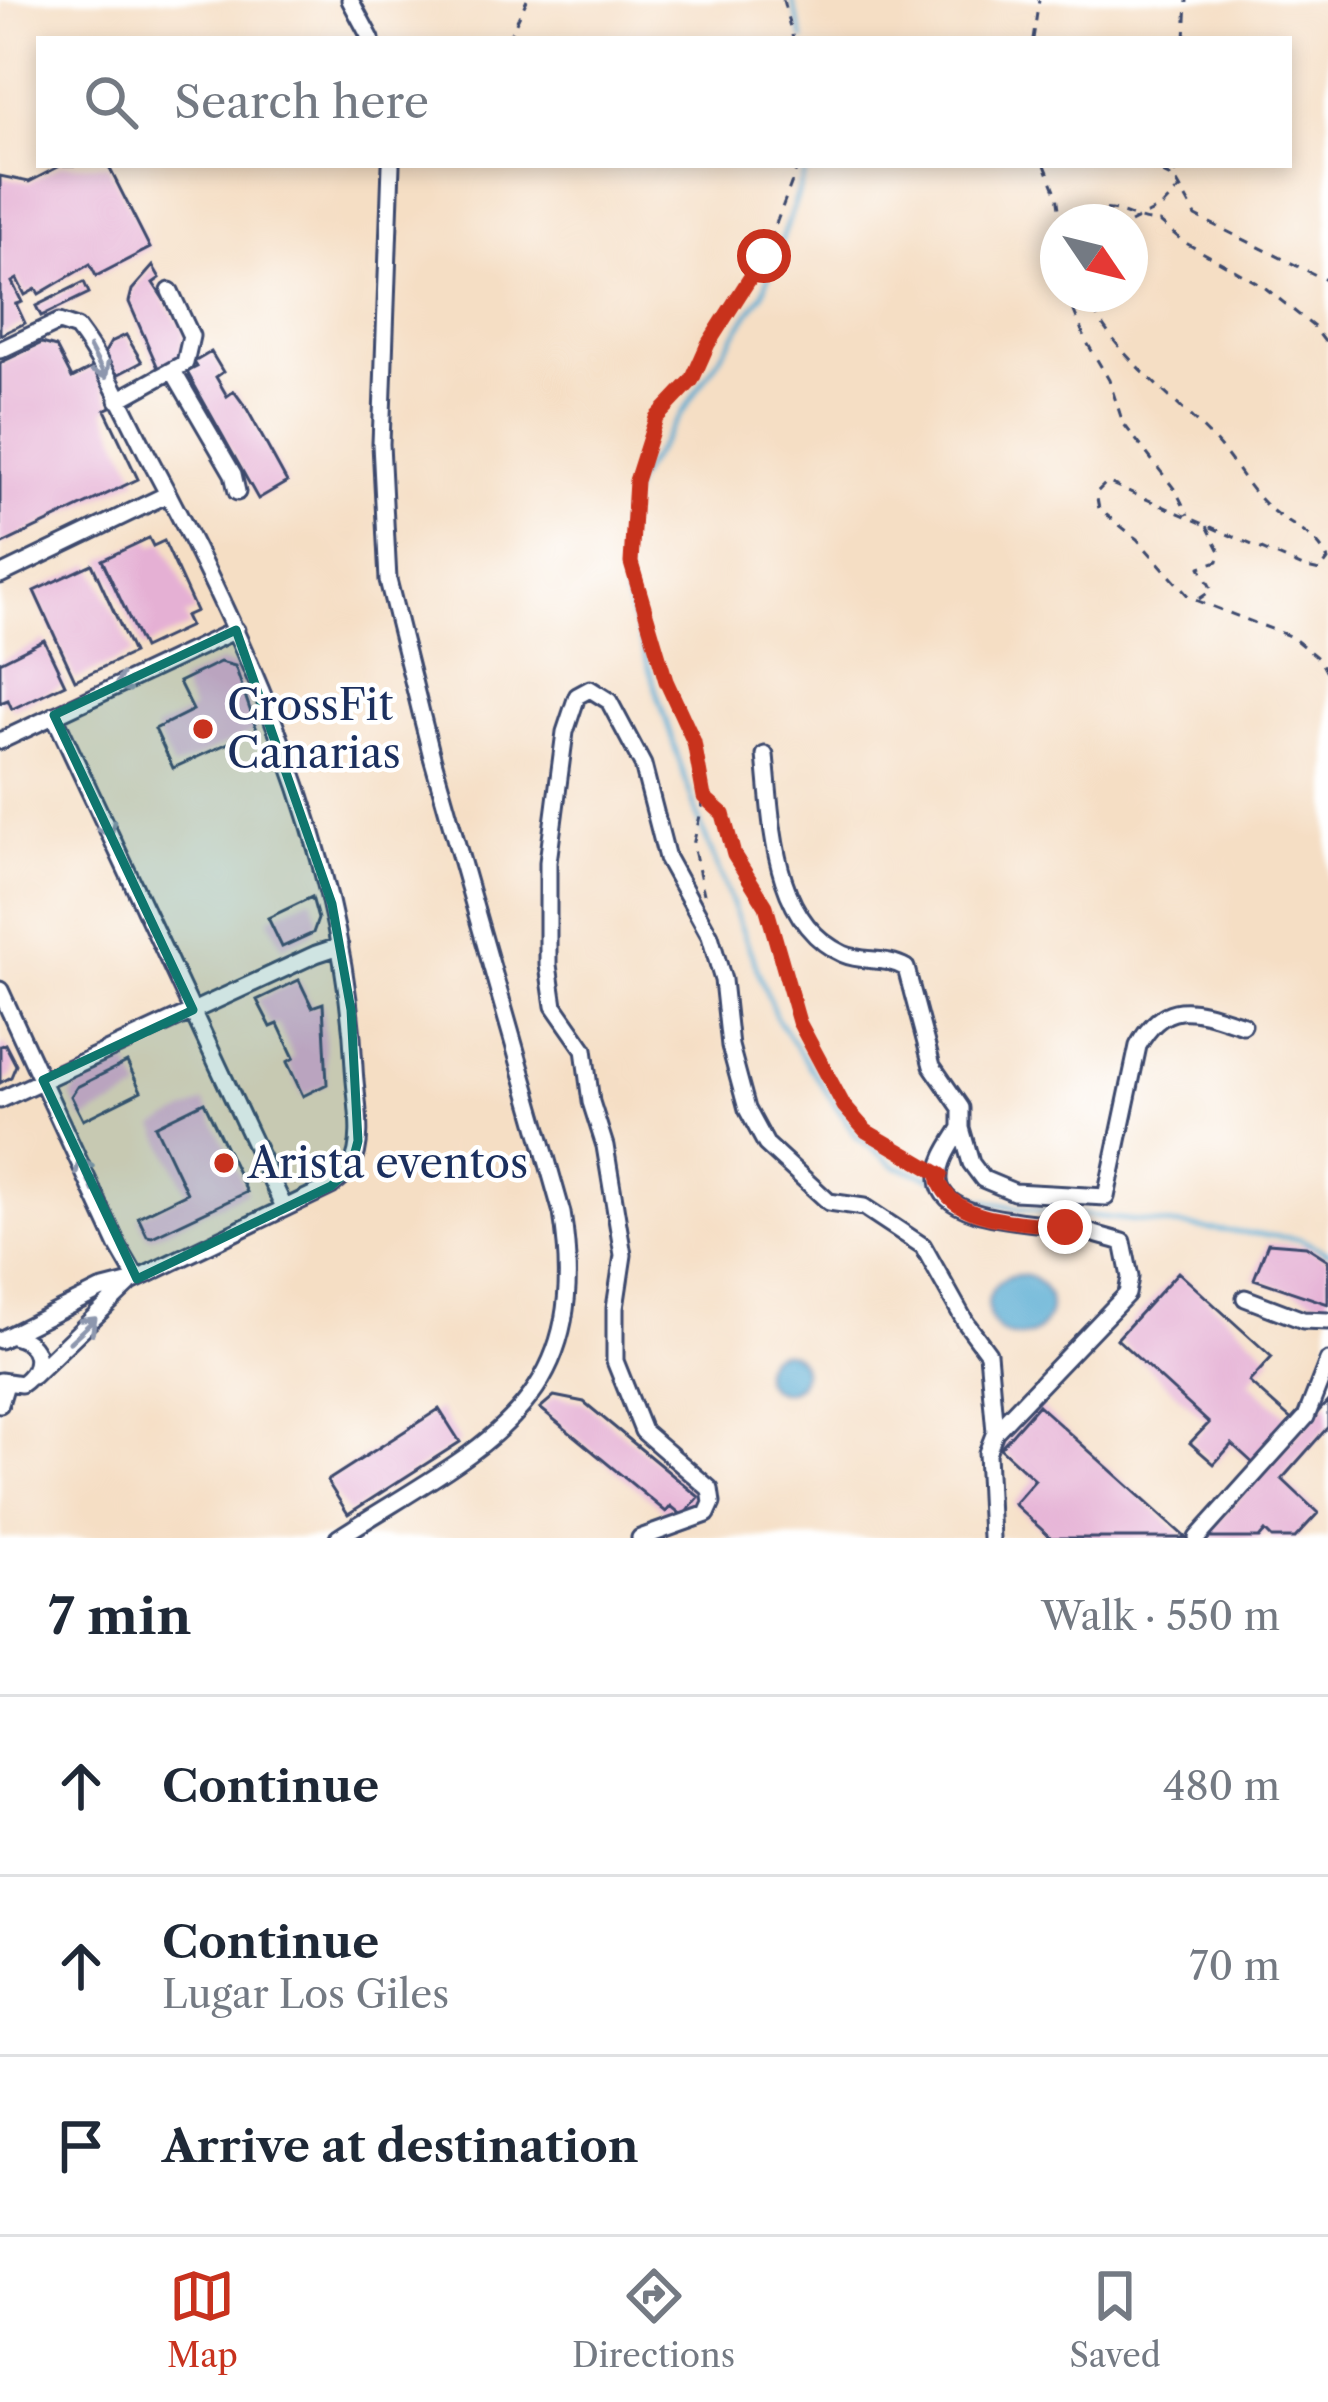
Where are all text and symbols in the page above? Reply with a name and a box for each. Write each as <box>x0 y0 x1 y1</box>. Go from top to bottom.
search box <box>36 36 1292 168</box>
icon: search <box>78 69 144 135</box>
text: Search here <box>174 74 429 130</box>
north arrow <box>1040 204 1148 312</box>
route start <box>737 229 791 283</box>
one-way arrow <box>87 345 110 380</box>
one-way arrow <box>113 670 149 692</box>
place label: CrossFit Canarias <box>227 679 401 779</box>
marker: CrossFit Canarias <box>190 716 216 742</box>
one-way arrow <box>95 802 117 838</box>
place label: Arista eventos <box>247 1137 528 1189</box>
marker: Arista eventos <box>211 1150 237 1176</box>
one-way arrow <box>73 1156 95 1192</box>
route end <box>1038 1200 1092 1254</box>
one-way arrow <box>67 1317 97 1344</box>
text: 7 min <box>48 1585 191 1647</box>
text: Walk · 550 m <box>1041 1592 1280 1640</box>
icon: ahead <box>48 1753 114 1819</box>
text: Continue <box>162 1758 379 1814</box>
text: 480 m <box>1163 1762 1280 1810</box>
text: Continue <box>162 1914 379 1970</box>
icon: ahead <box>48 1933 114 1999</box>
text: 70 m <box>1189 1942 1280 1990</box>
text: Lugar Los Giles <box>162 1970 449 2018</box>
icon: arrive <box>48 2113 114 2179</box>
text: Arrive at destination <box>162 2118 639 2174</box>
tab: Map <box>167 2263 238 2376</box>
tab: Directions <box>572 2263 735 2376</box>
tab: Saved <box>1069 2263 1161 2376</box>

